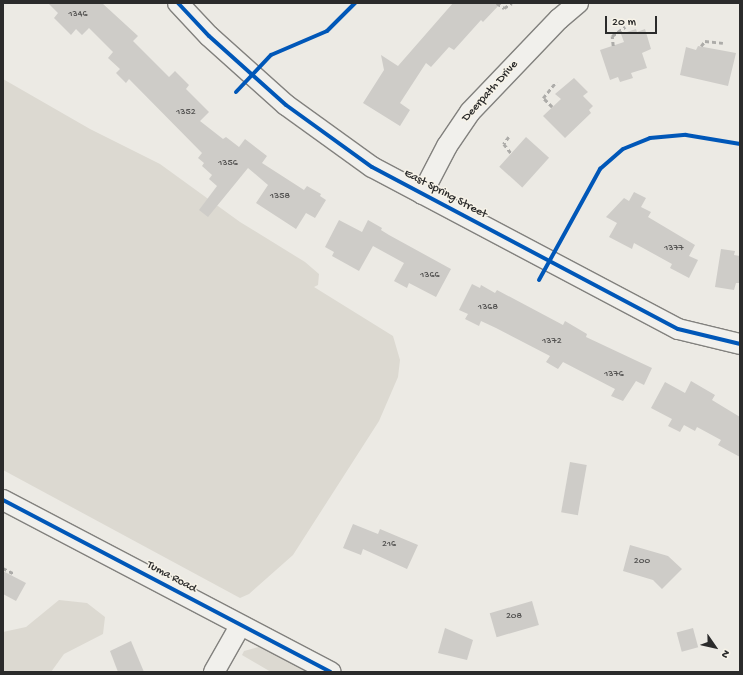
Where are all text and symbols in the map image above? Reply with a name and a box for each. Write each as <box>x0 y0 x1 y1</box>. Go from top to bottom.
scale bar <box>607 8 659 34</box>
house number: 1346 <box>68 9 88 21</box>
text: 20 m <box>612 16 636 30</box>
street label: Deerpath Drive <box>460 58 522 126</box>
house number: 1352 <box>176 107 196 119</box>
house number: 1356 <box>218 158 238 170</box>
street label: East Spring Street <box>401 167 489 223</box>
house number: 1358 <box>270 191 290 203</box>
house number: 1377 <box>664 243 684 255</box>
house number: 1366 <box>420 270 440 282</box>
house number: 1368 <box>478 302 498 314</box>
house number: 1372 <box>542 336 562 348</box>
house number: 1376 <box>604 369 624 381</box>
house number: 216 <box>382 539 396 551</box>
house number: 200 <box>634 556 650 568</box>
street label: Tuma Road <box>144 559 198 597</box>
house number: 208 <box>506 611 522 623</box>
north arrow <box>695 627 735 667</box>
text: N <box>718 647 732 660</box>

